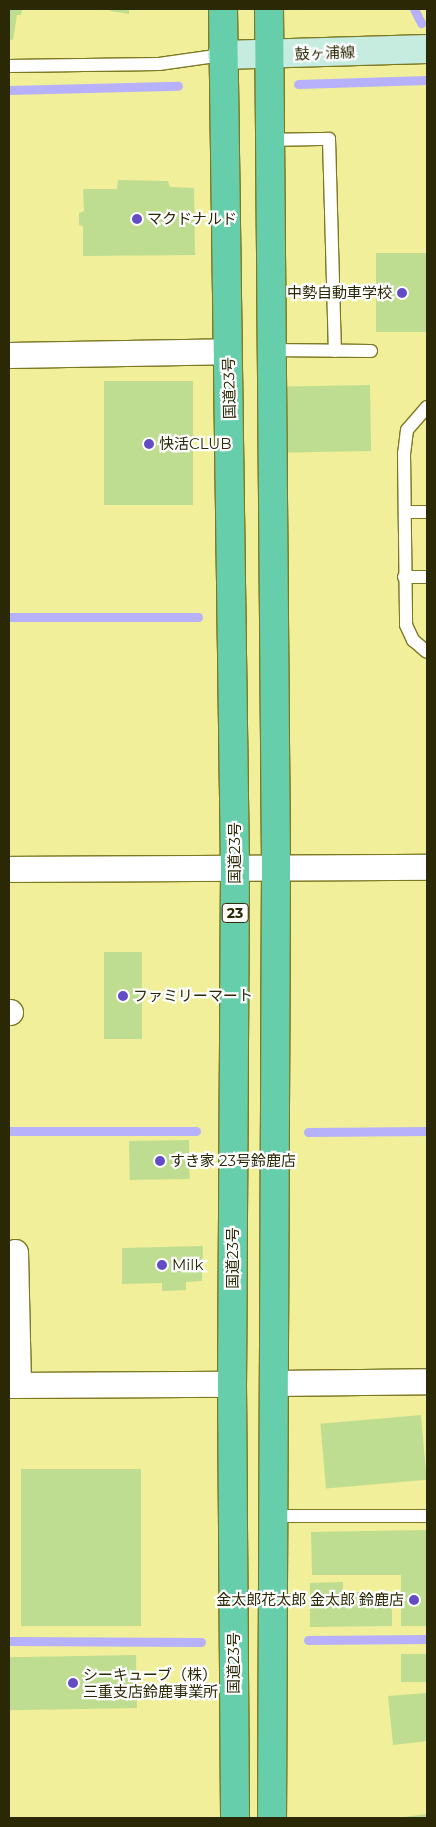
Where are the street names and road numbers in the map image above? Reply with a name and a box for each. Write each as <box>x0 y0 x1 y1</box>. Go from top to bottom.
street label: 鼓ヶ浦線 <box>295 43 355 63</box>
street label: 国道23号 <box>219 357 239 419</box>
street label: 国道23号 <box>226 822 244 884</box>
road number: 23 <box>221 901 249 924</box>
street label: 国道23号 <box>224 1227 242 1289</box>
street label: 国道23号 <box>225 1632 243 1694</box>

